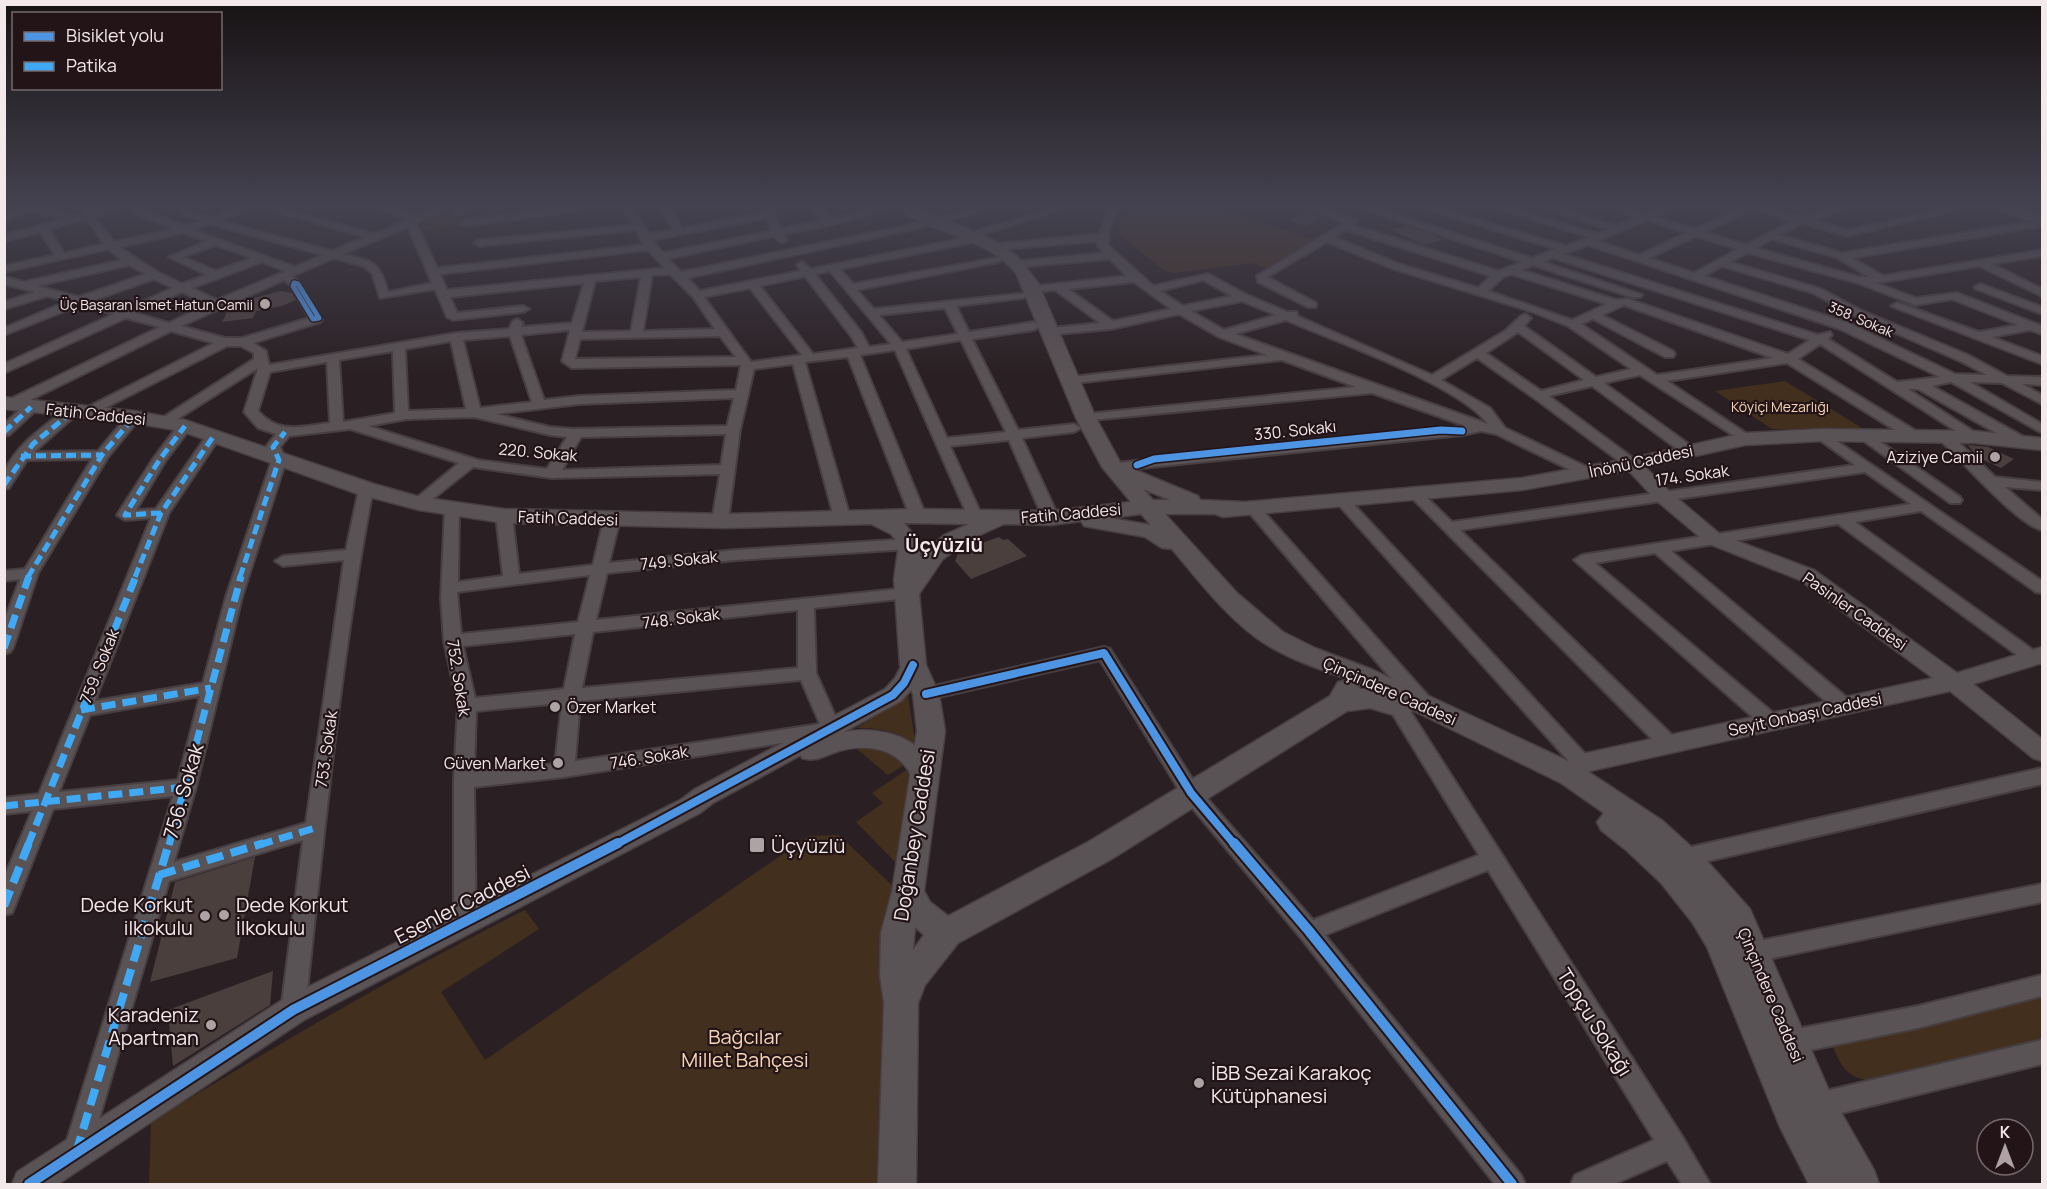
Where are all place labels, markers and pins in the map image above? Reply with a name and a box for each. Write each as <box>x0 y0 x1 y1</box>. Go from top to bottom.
place label: Üç Başaran İsmet Hatun Camii <box>60 295 253 314</box>
marker: Üç Başaran İsmet Hatun Camii <box>258 297 272 311</box>
place label: Aziziye Camii <box>1886 446 1983 468</box>
marker: Aziziye Camii <box>1988 450 2002 464</box>
place label: Özer Market <box>567 696 656 718</box>
marker: Özer Market <box>548 700 562 714</box>
place label: Güven Market <box>444 752 546 774</box>
marker: Güven Market <box>551 756 565 770</box>
place label: Üçyüzlü <box>771 832 845 859</box>
marker: Üçyüzlü <box>748 836 766 854</box>
place label: Dede Korkut ilkokulu <box>80 891 193 941</box>
place label: Dede Korkut İlkokulu <box>236 891 349 941</box>
marker: Dede Korkut İlkokulu <box>217 908 231 922</box>
marker: Dede Korkut ilkokulu <box>198 909 212 923</box>
place label: Karadeniz Apartman <box>108 1001 199 1051</box>
marker: Karadeniz Apartman <box>204 1018 218 1032</box>
place label: İBB Sezai Karakoç Kütüphanesi <box>1211 1059 1372 1109</box>
marker: İBB Sezai Karakoç Kütüphanesi <box>1192 1076 1206 1090</box>

